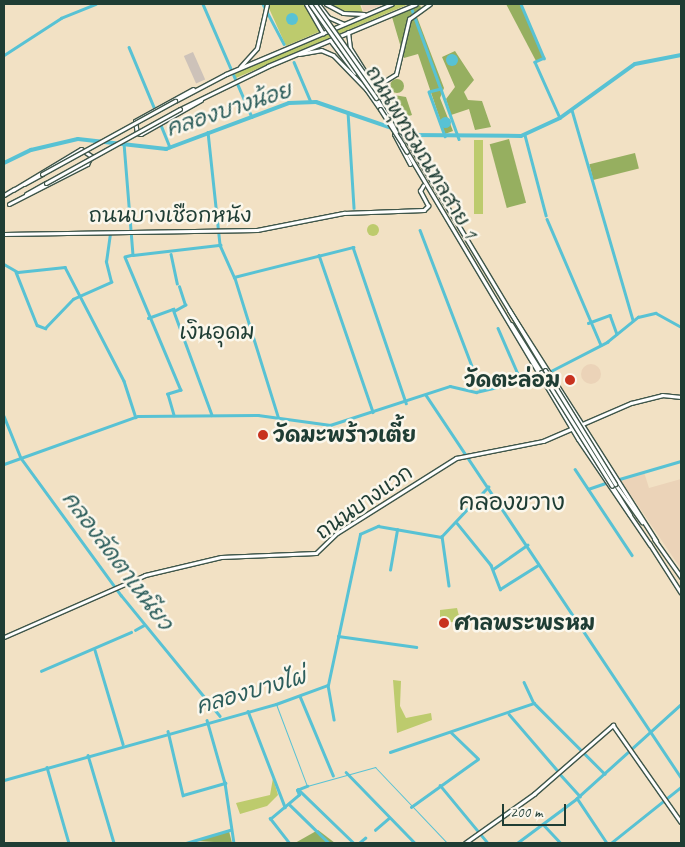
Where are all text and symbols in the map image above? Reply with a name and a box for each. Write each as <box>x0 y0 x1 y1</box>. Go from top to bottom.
street label: ถนนพุทธมณฑลสาย 1 <box>360 61 484 243</box>
water label: คลองบางน้อย <box>163 77 295 143</box>
street label: ถนนบางเชือกหนัง <box>89 202 251 228</box>
district label: เงินอุดม <box>179 320 255 346</box>
place label: วัดตะล่อม <box>464 367 560 393</box>
marker: วัดตะล่อม <box>564 374 576 386</box>
place label: วัดมะพร้าวเตี้ย <box>273 422 416 448</box>
marker: วัดมะพร้าวเตี้ย <box>257 429 269 441</box>
street label: ถนนบางแวก <box>311 459 417 545</box>
water label: คลองลัดตาเหนียว <box>56 486 178 636</box>
district label: คลองขวาง <box>459 489 565 517</box>
place label: ศาลพระพรหม <box>454 610 595 636</box>
marker: ศาลพระพรหม <box>438 617 450 629</box>
water label: คลองบางไผ่ <box>193 664 309 720</box>
scale bar <box>505 794 569 826</box>
text: 200 m <box>510 803 542 822</box>

